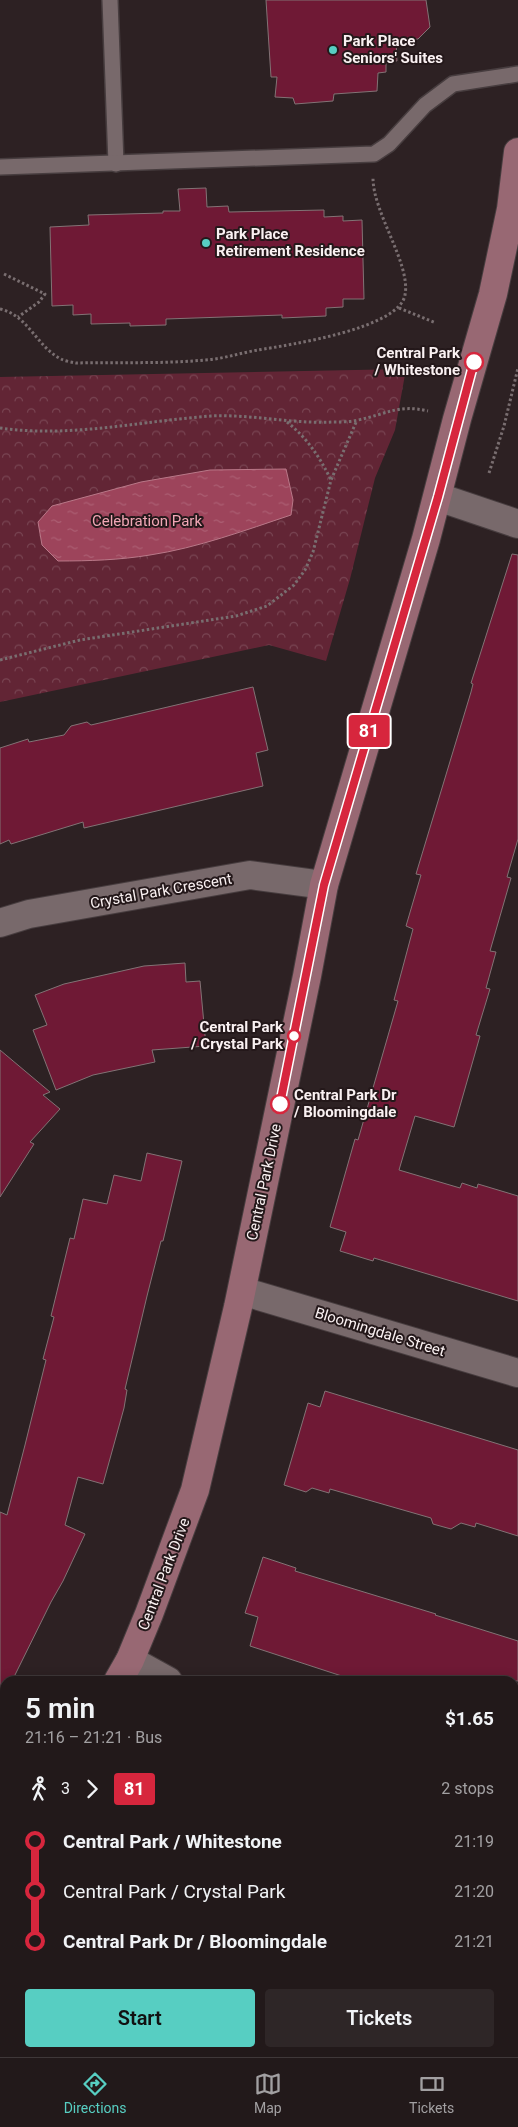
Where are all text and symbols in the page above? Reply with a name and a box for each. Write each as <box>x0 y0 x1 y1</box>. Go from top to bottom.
place label: Park Place Seniors' Suites <box>343 32 443 67</box>
marker: Park Place Seniors' Suites <box>327 44 339 56</box>
place label: Park Place Retirement Residence <box>216 225 365 260</box>
marker: Park Place Retirement Residence <box>200 237 212 249</box>
place label: Central Park / Whitestone <box>373 344 461 379</box>
marker: Central Park / Whitestone <box>464 352 484 372</box>
park label: Celebration Park <box>92 512 202 530</box>
line badge: 81 <box>346 715 392 747</box>
text: 81 <box>359 720 379 741</box>
street label: Crystal Park Crescent <box>89 870 233 912</box>
place label: Central Park / Crystal Park <box>190 1018 284 1053</box>
marker: Central Park / Crystal Park <box>287 1029 301 1043</box>
place label: Central Park Dr / Bloomingdale <box>293 1086 397 1121</box>
marker: Central Park Dr / Bloomingdale <box>270 1094 290 1114</box>
street label: Central Park Drive <box>243 1122 285 1242</box>
street label: Bloomingdale Street <box>313 1304 447 1360</box>
street label: Central Park Drive <box>134 1515 194 1633</box>
text: 5 min <box>25 1692 95 1725</box>
text: $1.65 <box>445 1707 494 1730</box>
text: 21:16 – 21:21 · Bus <box>25 1728 162 1747</box>
icon: walk <box>25 1775 53 1803</box>
icon: forward <box>78 1775 106 1803</box>
text: 81 <box>124 1778 145 1799</box>
text: 3 <box>61 1779 70 1798</box>
text: 2 stops <box>441 1779 494 1798</box>
text: Central Park / Whitestone <box>63 1830 282 1853</box>
text: 21:19 <box>454 1832 494 1851</box>
text: Central Park / Crystal Park <box>63 1880 285 1903</box>
text: 21:20 <box>454 1882 494 1901</box>
text: Central Park Dr / Bloomingdale <box>63 1930 327 1953</box>
text: 21:21 <box>454 1932 494 1951</box>
button: Start <box>25 1989 255 2047</box>
button: Tickets <box>265 1989 494 2047</box>
tab: Directions <box>64 2070 127 2116</box>
tab: Map <box>254 2070 282 2116</box>
tab: Tickets <box>409 2070 454 2116</box>

